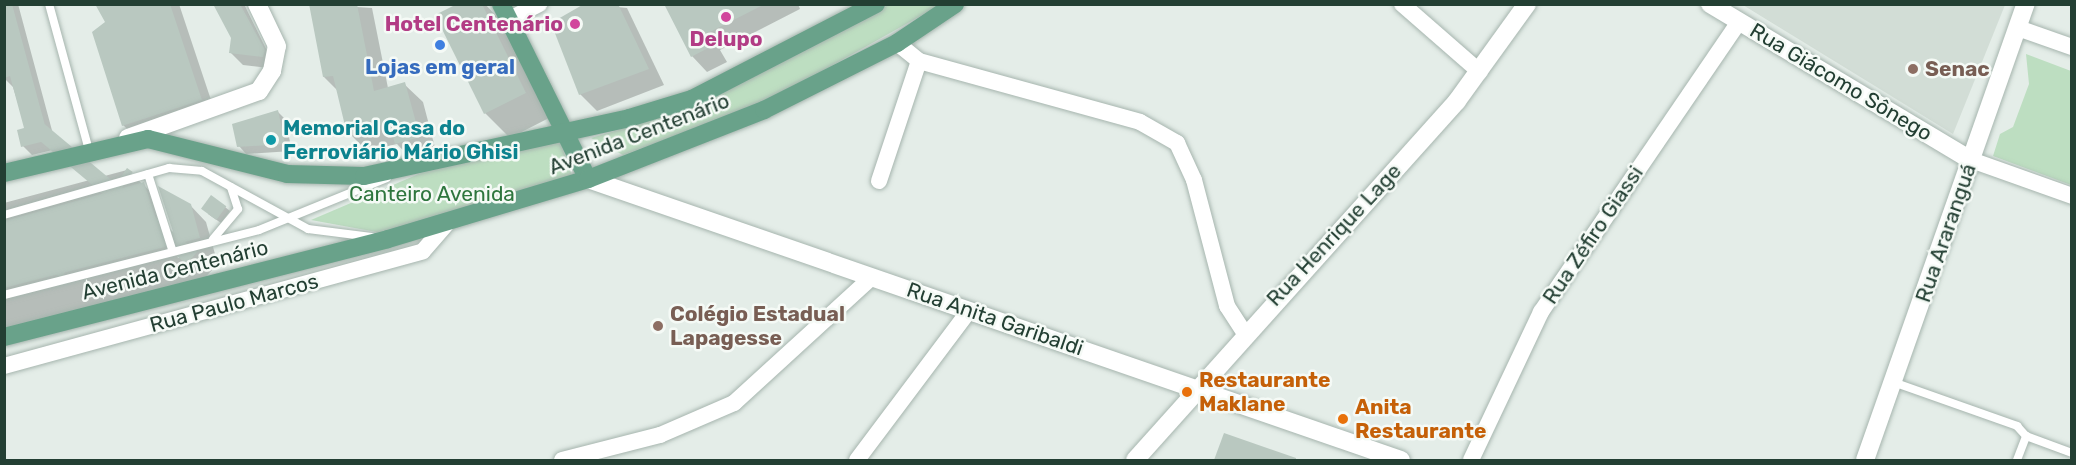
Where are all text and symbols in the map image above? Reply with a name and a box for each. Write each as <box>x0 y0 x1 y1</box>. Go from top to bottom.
marker: Delupo <box>719 10 733 24</box>
place label: Hotel Centenário <box>385 11 563 37</box>
marker: Hotel Centenário <box>568 17 582 31</box>
street label: Rua Giácomo Sônego <box>1745 18 1937 146</box>
place label: Delupo <box>689 26 763 52</box>
marker: Lojas em geral <box>433 38 447 52</box>
place label: Lojas em geral <box>365 54 515 80</box>
place label: Senac <box>1925 56 1990 82</box>
marker: Senac <box>1906 62 1920 76</box>
street label: Avenida Centenário <box>545 88 733 180</box>
place label: Memorial Casa do Ferroviário Mário Ghisi <box>283 115 518 165</box>
marker: Memorial Casa do Ferroviário Mário Ghisi <box>264 133 278 147</box>
street label: Rua Henrique Lage <box>1262 159 1406 311</box>
street label: Rua Araranguá <box>1910 160 1982 306</box>
street label: Rua Zéfiro Giassi <box>1538 161 1648 309</box>
park label: Canteiro Avenida <box>349 181 515 207</box>
street label: Avenida Centenário <box>79 235 271 305</box>
street label: Rua Paulo Marcos <box>147 268 321 338</box>
street label: Rua Anita Garibaldi <box>903 277 1087 361</box>
place label: Colégio Estadual Lapagesse <box>670 301 845 351</box>
marker: Colégio Estadual Lapagesse <box>651 319 665 333</box>
place label: Restaurante Maklane <box>1199 367 1330 417</box>
marker: Restaurante Maklane <box>1180 385 1194 399</box>
place label: Anita Restaurante <box>1355 394 1486 444</box>
marker: Anita Restaurante <box>1336 412 1350 426</box>

